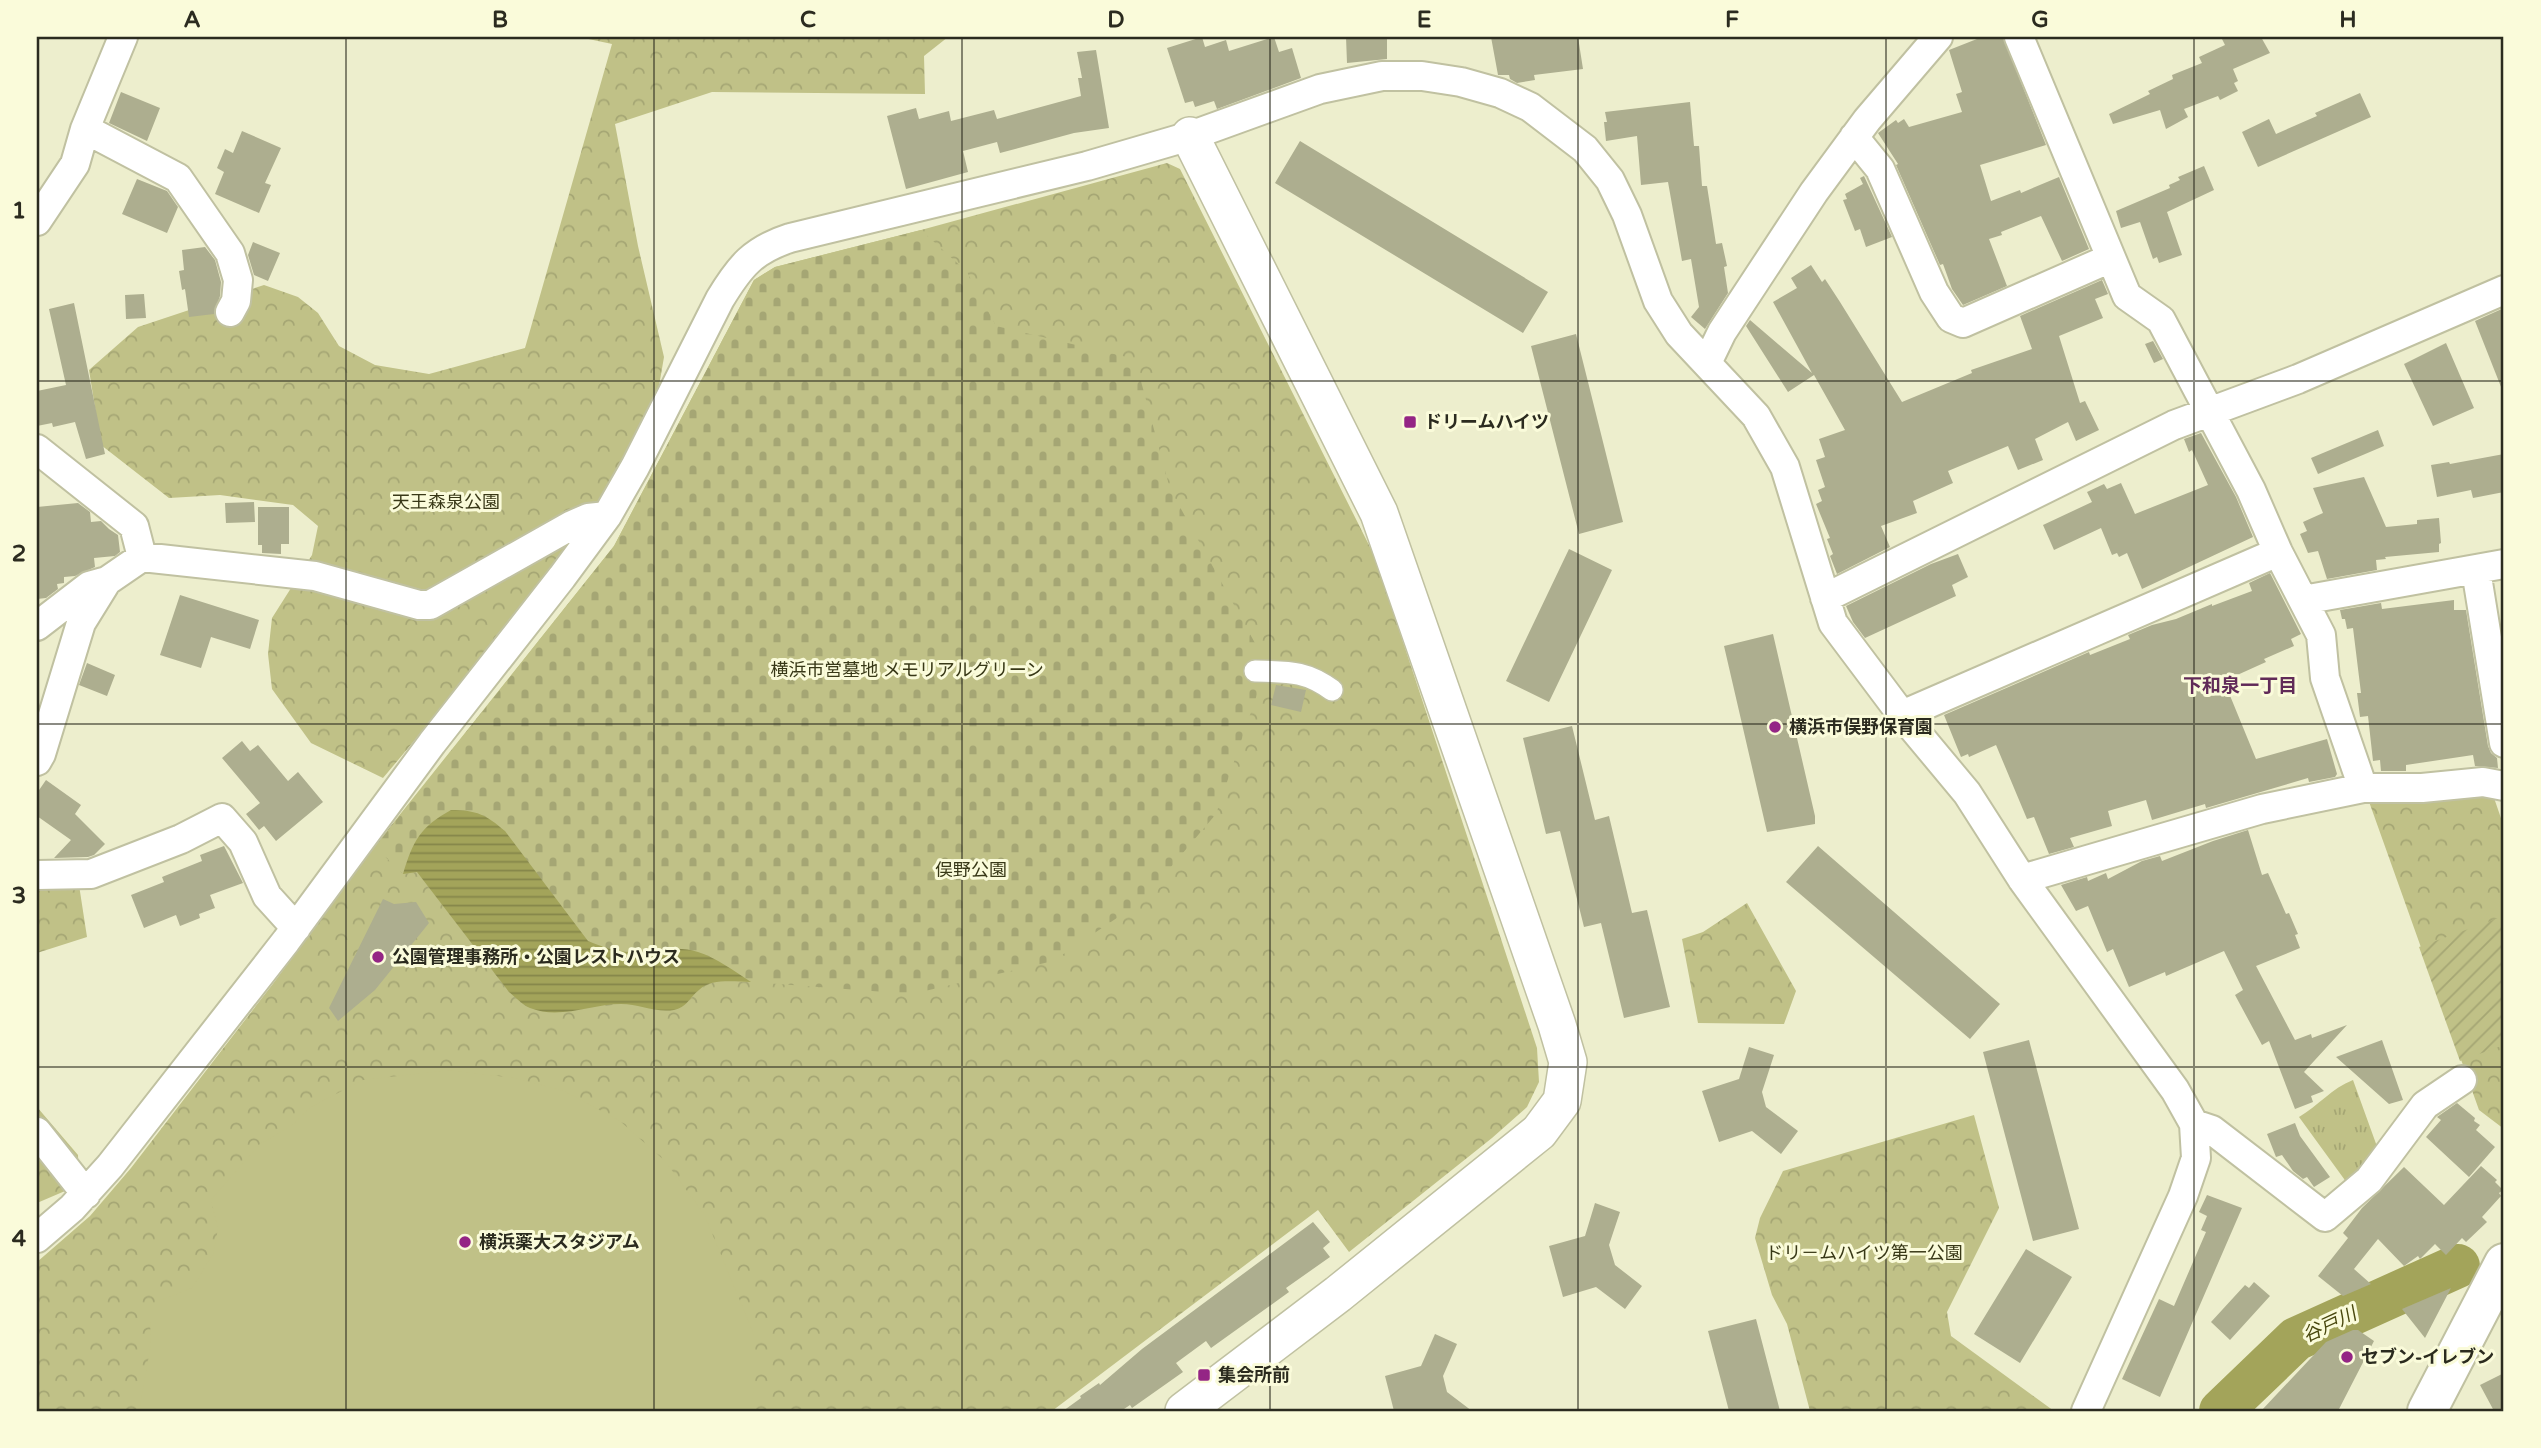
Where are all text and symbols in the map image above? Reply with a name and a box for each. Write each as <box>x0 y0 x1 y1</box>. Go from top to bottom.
text: A <box>183 6 201 34</box>
text: B <box>492 6 508 34</box>
text: C <box>800 6 816 34</box>
text: D <box>1107 6 1125 34</box>
text: E <box>1417 6 1431 34</box>
text: F <box>1725 6 1739 34</box>
text: G <box>2031 6 2049 34</box>
text: H <box>2339 6 2357 34</box>
text: 1 <box>12 197 26 225</box>
place label: ドリームハイツ <box>1424 411 1549 433</box>
marker: ドリームハイツ <box>1402 414 1418 430</box>
park label: 天王森泉公園 <box>392 491 500 513</box>
text: 2 <box>12 540 26 568</box>
park label: 横浜市営墓地 メモリアルグリーン <box>770 659 1044 681</box>
district label: 下和泉一丁目 <box>2183 675 2297 697</box>
place label: 横浜市俣野保育園 <box>1789 716 1933 738</box>
marker: 横浜市俣野保育園 <box>1767 719 1783 735</box>
park label: 俣野公園 <box>935 859 1007 881</box>
text: 3 <box>12 882 26 910</box>
place label: 公園管理事務所・公園レストハウス <box>392 946 680 968</box>
marker: 公園管理事務所・公園レストハウス <box>370 949 386 965</box>
text: 4 <box>12 1225 27 1253</box>
place label: 横浜薬大スタジアム <box>479 1231 640 1253</box>
marker: 横浜薬大スタジアム <box>457 1234 473 1250</box>
park label: ドリ－ムハイツ第一公園 <box>1765 1242 1963 1264</box>
water label: 谷戸川 <box>2299 1302 2362 1347</box>
place label: セブン-イレブン <box>2361 1346 2494 1368</box>
marker: セブン-イレブン <box>2339 1349 2355 1365</box>
place label: 集会所前 <box>1218 1364 1290 1386</box>
marker: 集会所前 <box>1196 1367 1212 1383</box>

